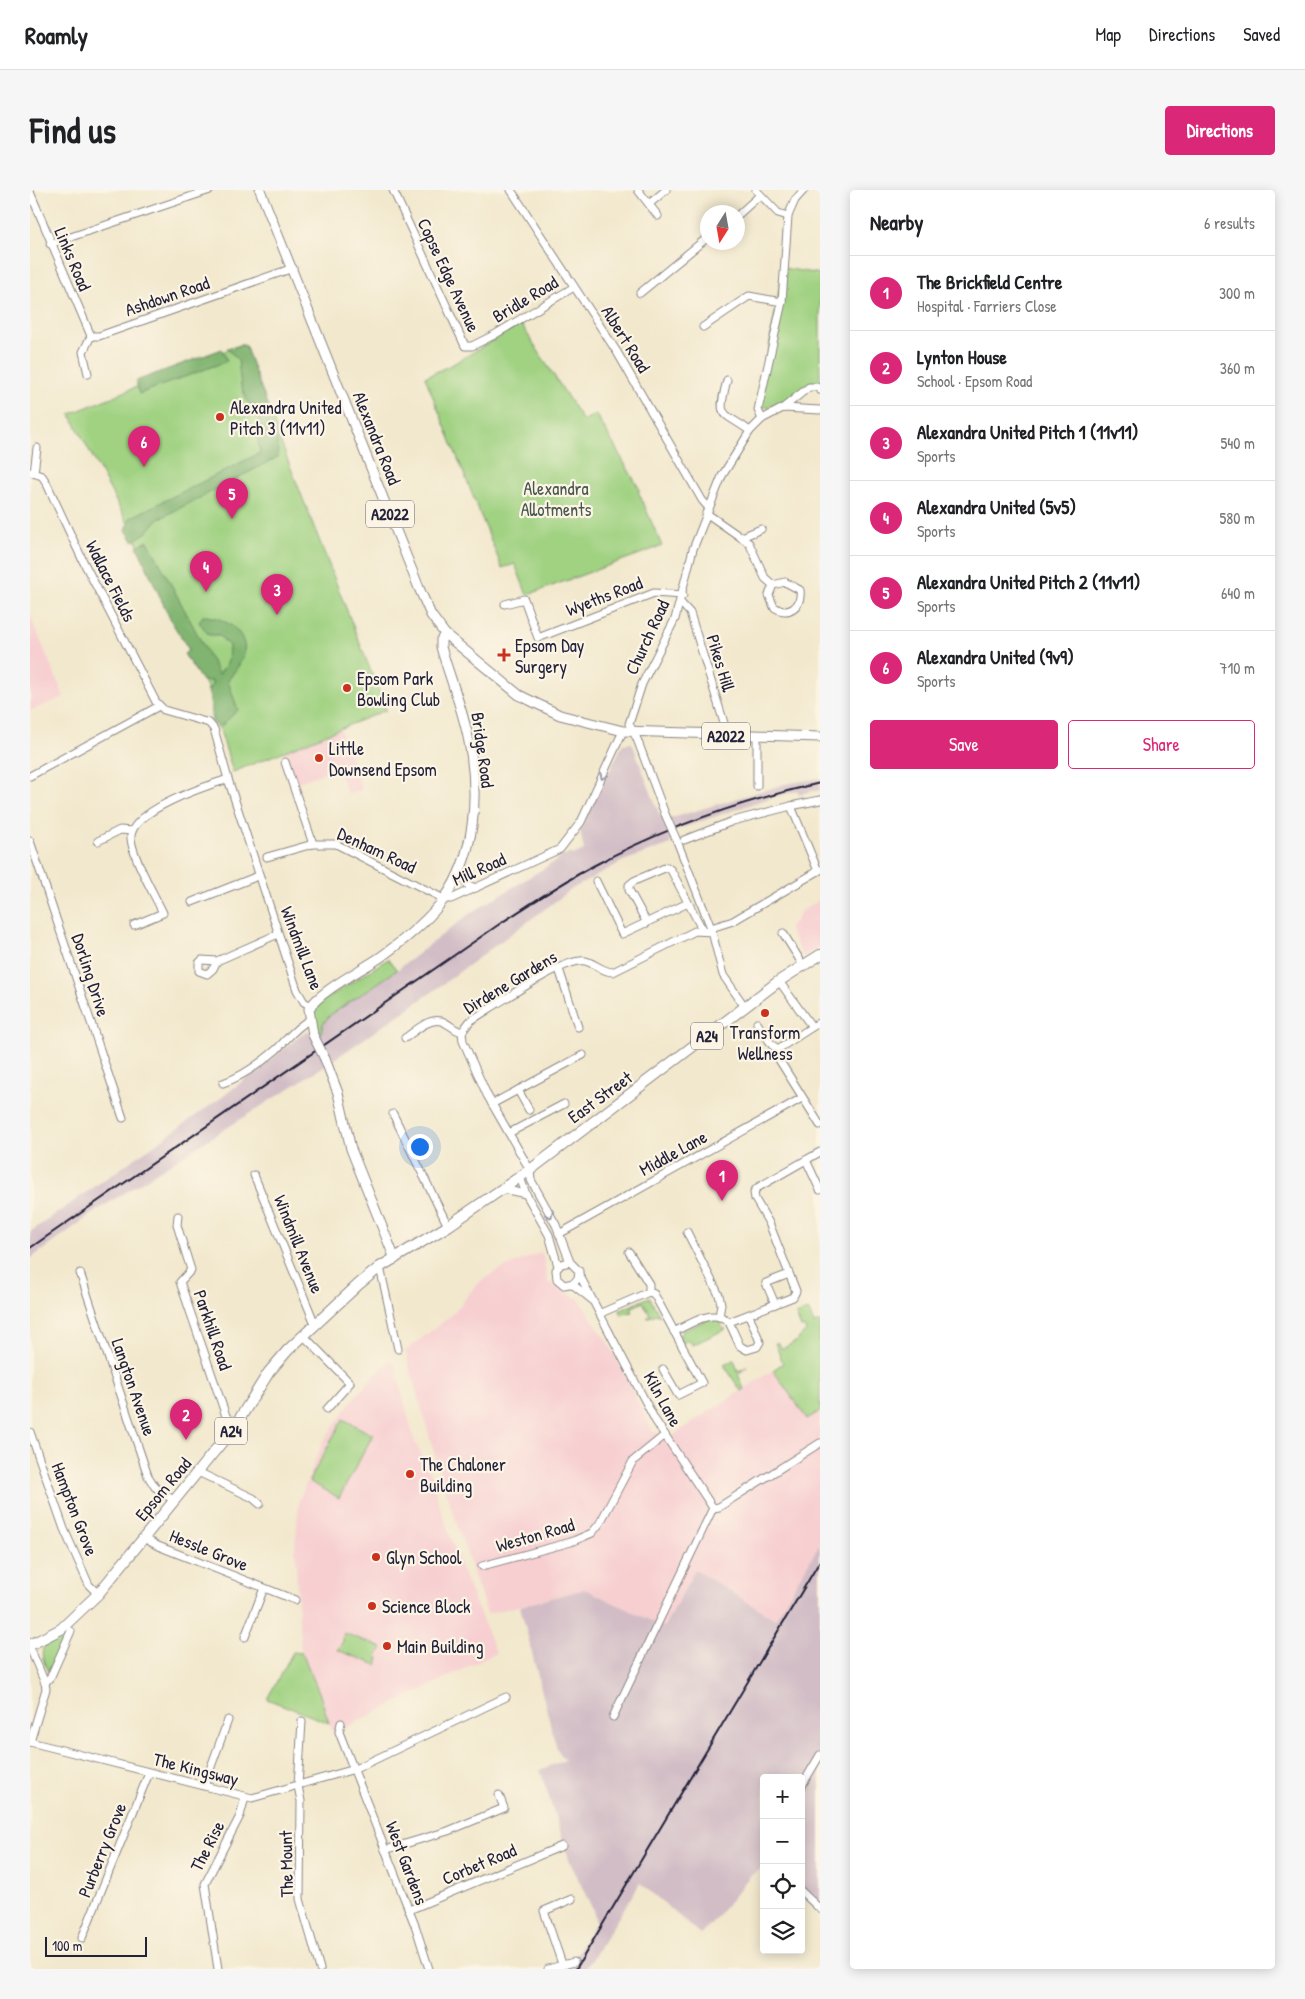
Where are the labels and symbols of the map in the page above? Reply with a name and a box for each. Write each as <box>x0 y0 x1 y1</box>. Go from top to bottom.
north arrow <box>700 205 745 250</box>
street label: Copse Edge Avenue <box>412 214 486 336</box>
street label: Links Road <box>48 223 98 295</box>
street label: Ashdown Road <box>121 270 213 322</box>
street label: Bridle Road <box>487 270 563 328</box>
street label: Albert Road <box>596 301 656 377</box>
street label: Alexandra Road <box>347 388 407 488</box>
place label: Alexandra United Pitch 3 (11v11) <box>230 395 342 441</box>
marker: Alexandra United Pitch 3 (11v11) <box>214 411 226 423</box>
pin: 6 <box>128 426 160 467</box>
park label: Alexandra Allotments <box>521 476 591 522</box>
pin: 5 <box>216 478 248 519</box>
road number: A2022 <box>366 500 414 528</box>
street label: Wallace Fields <box>80 536 142 626</box>
pin: 4 <box>190 551 222 592</box>
street label: Wyeths Road <box>562 570 646 622</box>
pin: 3 <box>261 574 293 615</box>
street label: Church Road <box>619 596 675 678</box>
street label: Pikes Hill <box>700 631 742 695</box>
place label: Epsom Day Surgery <box>515 633 585 679</box>
marker: Epsom Day Surgery <box>497 648 511 662</box>
place label: Epsom Park Bowling Club <box>357 666 440 712</box>
marker: Epsom Park Bowling Club <box>341 682 353 694</box>
street label: Bridge Road <box>465 711 501 789</box>
road number: A2022 <box>702 722 750 750</box>
place label: Little Downsend Epsom <box>329 736 437 782</box>
marker: Little Downsend Epsom <box>313 752 325 764</box>
one-way arrow <box>599 771 610 780</box>
street label: Denham Road <box>333 821 421 879</box>
street label: Mill Road <box>448 846 510 892</box>
street label: Windmill Lane <box>275 903 329 993</box>
street label: Dorling Drive <box>66 930 116 1020</box>
street label: Dirdene Gardens <box>459 944 562 1020</box>
marker: Transform Wellness <box>759 1007 771 1019</box>
place label: Transform Wellness <box>730 1020 800 1066</box>
road number: A24 <box>691 1022 723 1049</box>
street label: East Street <box>563 1065 638 1129</box>
street label: Middle Lane <box>635 1124 711 1182</box>
your location <box>407 1134 433 1160</box>
pin: 1 <box>706 1160 738 1201</box>
street label: Windmill Avenue <box>268 1191 330 1297</box>
one-way arrow <box>544 1209 554 1218</box>
street label: Parkhill Road <box>188 1287 238 1373</box>
street label: Langton Avenue <box>106 1335 162 1439</box>
street label: Kiln Lane <box>638 1367 688 1431</box>
pin: 2 <box>170 1399 202 1440</box>
road number: A24 <box>215 1418 247 1444</box>
street label: Epsom Road <box>129 1452 197 1526</box>
place label: The Chaloner Building <box>420 1452 506 1498</box>
street label: Hampton Grove <box>46 1459 104 1559</box>
marker: The Chaloner Building <box>404 1468 416 1480</box>
street label: Weston Road <box>493 1512 577 1558</box>
street label: Hessle Grove <box>166 1523 252 1577</box>
place label: Glyn School <box>386 1545 462 1570</box>
marker: Glyn School <box>370 1551 382 1563</box>
place label: Science Block <box>382 1594 471 1619</box>
marker: Science Block <box>366 1600 378 1612</box>
place label: Main Building <box>397 1634 483 1659</box>
marker: Main Building <box>381 1640 393 1652</box>
street label: The Kingsway <box>151 1746 242 1792</box>
street label: Purberry Grove <box>72 1799 132 1901</box>
street label: The Rise <box>184 1816 230 1876</box>
street label: West Gardens <box>380 1818 434 1908</box>
street label: The Mount <box>273 1830 299 1898</box>
street label: Corbet Road <box>438 1837 520 1891</box>
scale bar <box>45 1934 148 1957</box>

